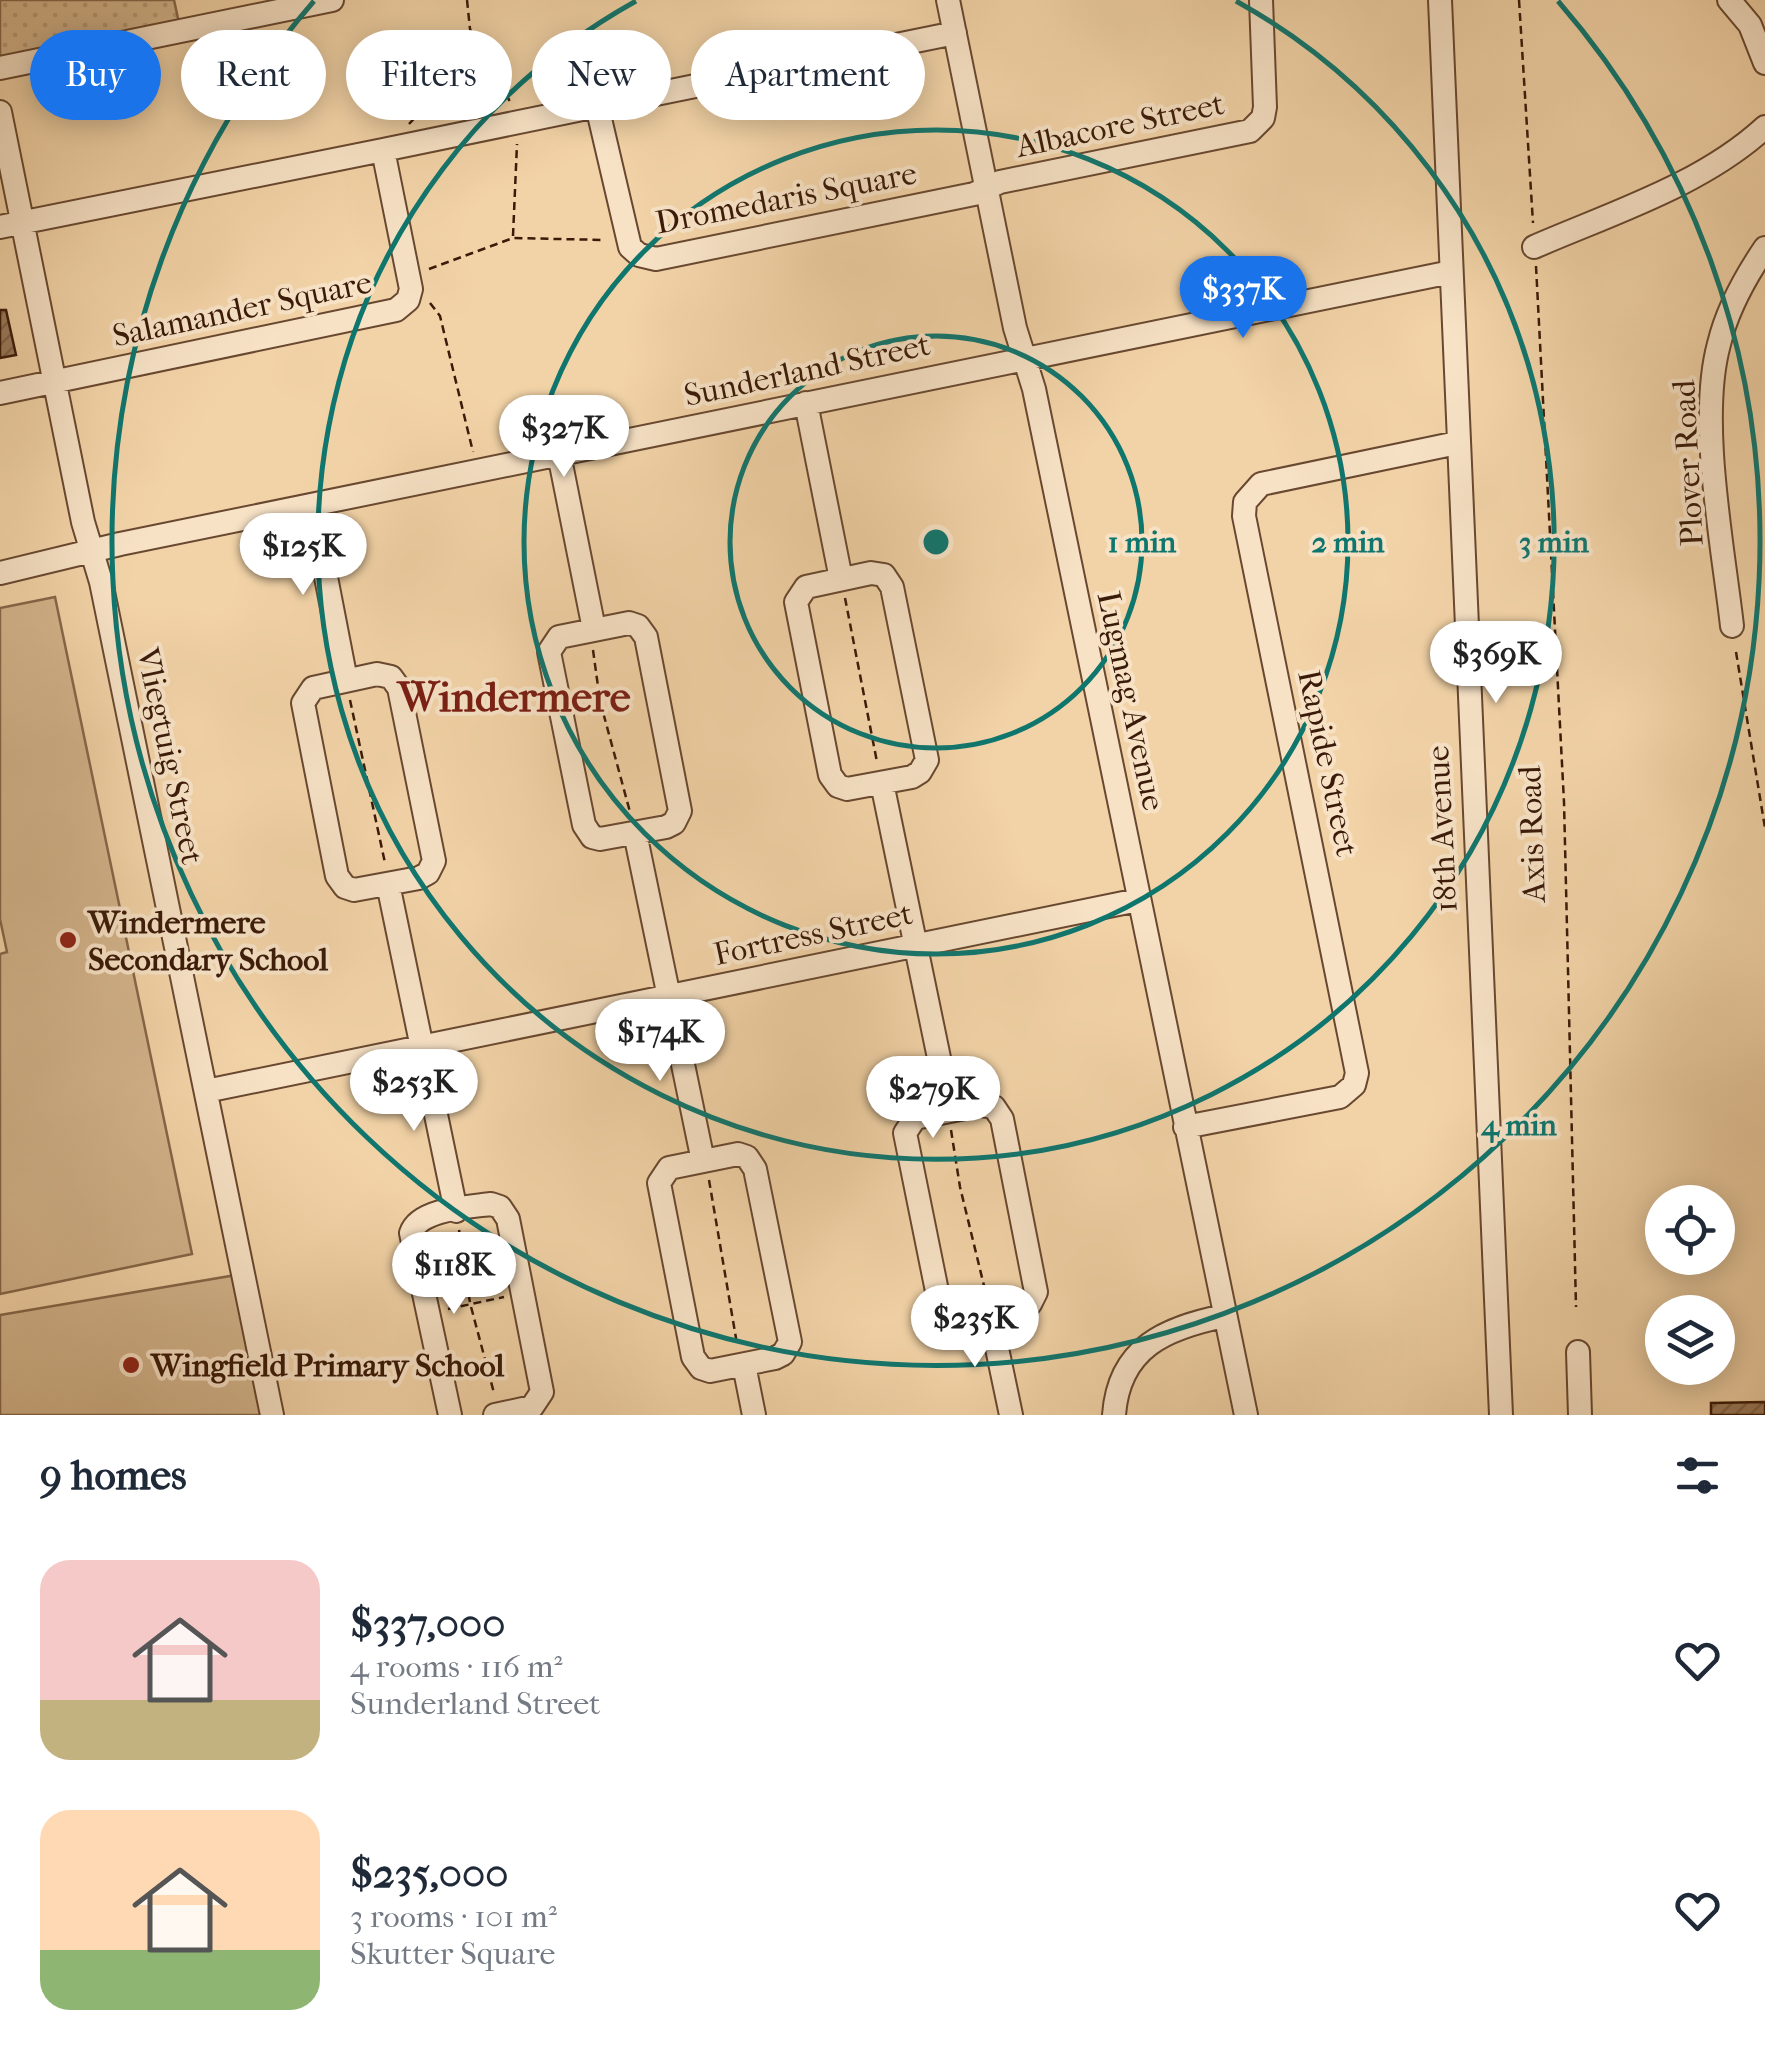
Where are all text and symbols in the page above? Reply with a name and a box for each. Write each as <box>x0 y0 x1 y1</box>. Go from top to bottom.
chip: Buy <box>30 30 161 120</box>
chip: Rent <box>181 30 326 120</box>
chip: Filters <box>346 30 512 120</box>
chip: New <box>532 30 671 120</box>
chip: Apartment <box>691 30 925 120</box>
street label: Albacore Street <box>1011 85 1228 166</box>
street label: Dromedaris Square <box>652 154 920 241</box>
pin: $337K <box>1173 256 1313 341</box>
street label: Salamander Square <box>109 263 375 355</box>
text: $337K <box>1202 270 1284 307</box>
street label: Sunderland Street <box>681 326 934 414</box>
street label: Plover Road <box>1665 378 1711 547</box>
pin: $327K <box>494 395 634 480</box>
text: $327K <box>521 409 607 446</box>
pin: $125K <box>233 513 373 598</box>
centre of rings <box>918 524 954 560</box>
text: 1 min <box>1108 525 1177 560</box>
text: 2 min <box>1311 525 1385 560</box>
text: 3 min <box>1519 525 1590 560</box>
text: $125K <box>262 527 344 564</box>
street label: Lugmag Avenue <box>1090 588 1172 814</box>
pin: $369K <box>1426 621 1566 706</box>
text: $369K <box>1452 635 1540 672</box>
street label: Vliegtuig Street <box>129 644 211 868</box>
street label: Rapide Street <box>1290 666 1366 860</box>
district label: Windermere <box>396 673 631 722</box>
street label: 18th Avenue <box>1419 744 1465 913</box>
street label: Axis Road <box>1511 764 1553 905</box>
street label: Fortress Street <box>710 895 916 973</box>
place label: Windermere Secondary School <box>86 904 328 978</box>
marker: Windermere Secondary School <box>57 929 79 951</box>
pin: $174K <box>590 999 730 1084</box>
text: $174K <box>617 1013 703 1050</box>
pin: $253K <box>344 1049 484 1134</box>
pin: $279K <box>863 1056 1003 1141</box>
text: $253K <box>372 1063 456 1100</box>
text: $279K <box>888 1070 978 1107</box>
text: 4 min <box>1480 1108 1557 1144</box>
map controls <box>1645 1185 1735 1385</box>
button: locate <box>1645 1185 1735 1275</box>
pin: $118K <box>384 1232 524 1317</box>
text: $118K <box>414 1246 494 1283</box>
pin: $235K <box>905 1285 1045 1370</box>
button: layers <box>1645 1295 1735 1385</box>
text: $235K <box>933 1299 1017 1336</box>
place label: Wingfield Primary School <box>149 1347 505 1384</box>
marker: Wingfield Primary School <box>120 1354 142 1376</box>
icon: filters <box>1670 1448 1725 1503</box>
text: 9 homes <box>40 1451 187 1500</box>
text: $337,000 <box>350 1599 505 1648</box>
icon: home <box>120 1600 240 1720</box>
icon: heart <box>1670 1633 1725 1688</box>
text: 4 rooms · 116 m² <box>350 1648 563 1685</box>
text: Sunderland Street <box>350 1685 600 1722</box>
text: $235,000 <box>350 1849 508 1898</box>
icon: home <box>120 1850 240 1970</box>
icon: heart <box>1670 1883 1725 1938</box>
text: 3 rooms · 101 m² <box>350 1898 557 1935</box>
text: Skutter Square <box>350 1935 555 1972</box>

